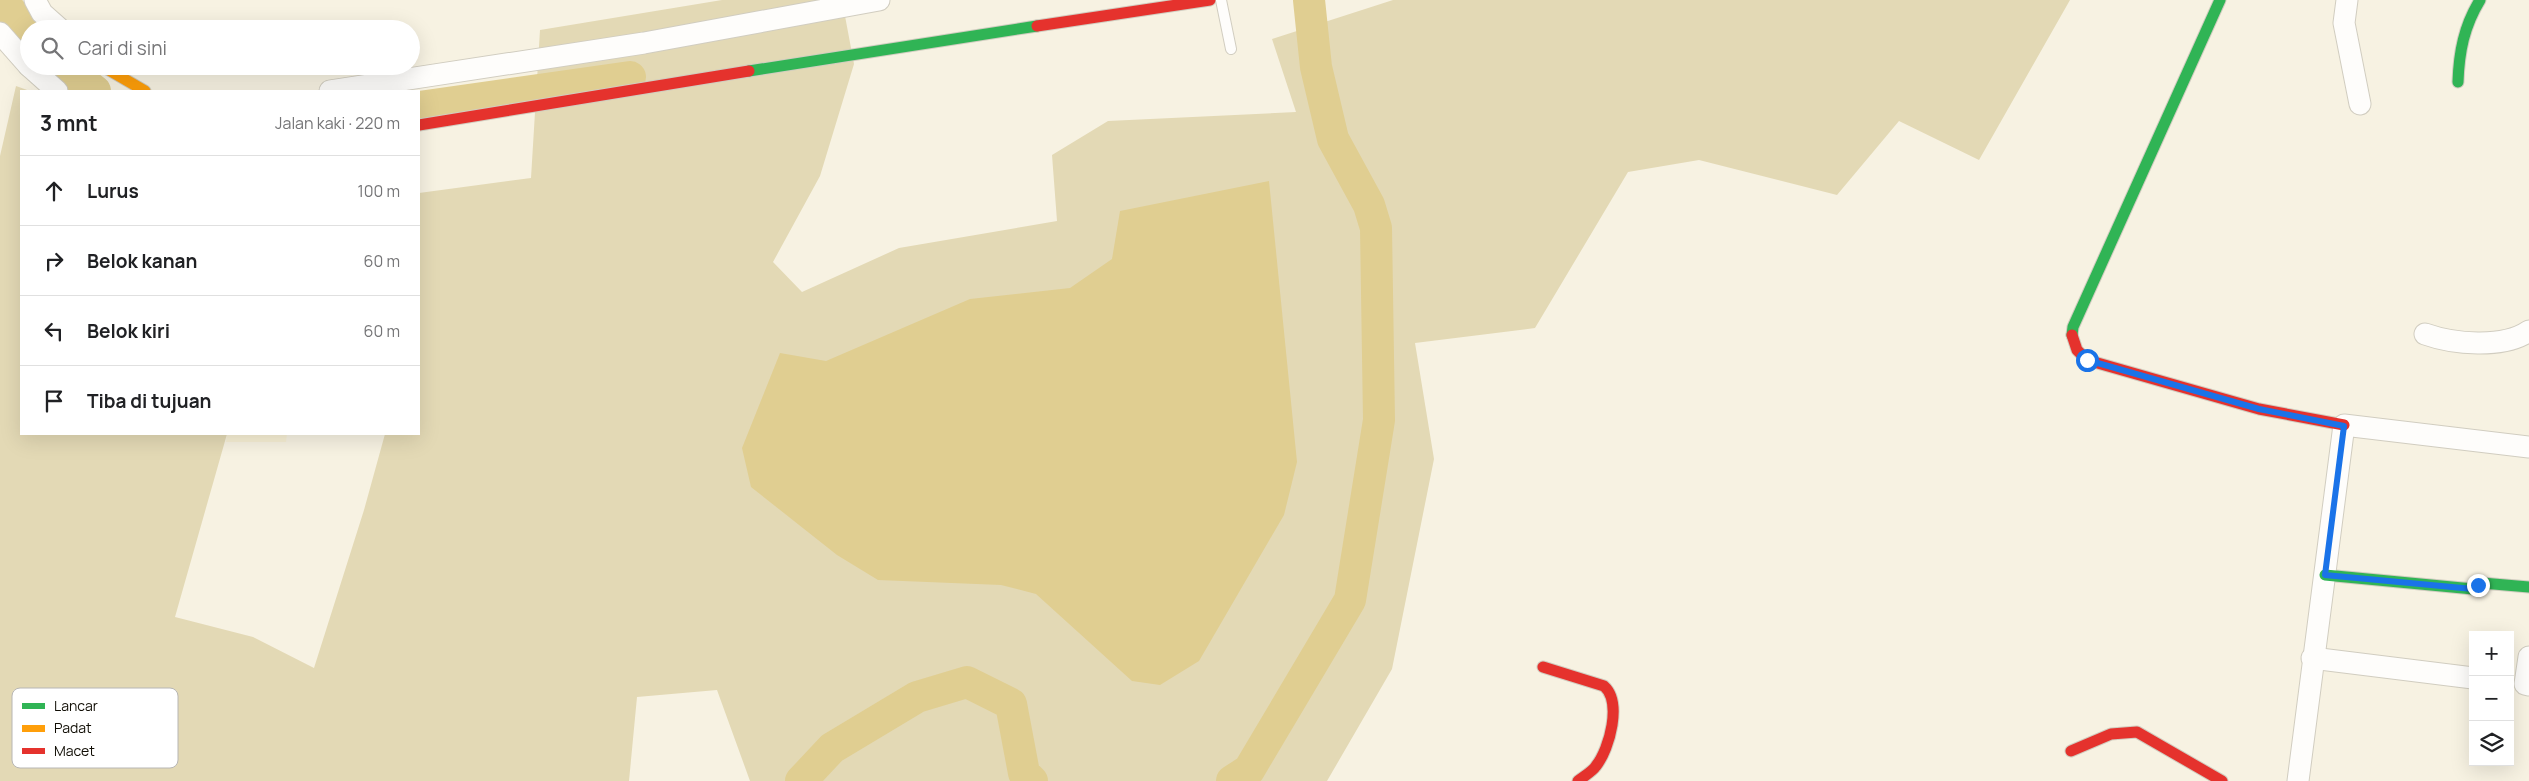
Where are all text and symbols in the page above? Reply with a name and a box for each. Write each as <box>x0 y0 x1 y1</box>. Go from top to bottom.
search box <box>20 20 420 75</box>
icon: search <box>38 34 66 62</box>
text: Cari di sini <box>78 35 167 61</box>
text: 3 mnt <box>40 109 98 137</box>
text: Jalan kaki · 220 m <box>275 112 400 134</box>
icon: ahead <box>40 177 68 205</box>
text: Lurus <box>87 178 139 204</box>
text: 100 m <box>357 180 400 202</box>
icon: right <box>40 247 68 275</box>
text: Belok kanan <box>87 248 197 274</box>
text: 60 m <box>364 250 400 272</box>
icon: left <box>40 317 68 345</box>
text: Belok kiri <box>87 318 170 344</box>
text: 60 m <box>364 320 400 342</box>
route start <box>2076 349 2099 372</box>
icon: arrive <box>40 387 68 415</box>
text: Tiba di tujuan <box>87 388 211 414</box>
route end <box>2467 574 2490 597</box>
map controls <box>2469 631 2514 766</box>
button: + <box>2469 631 2514 676</box>
button: − <box>2469 676 2514 721</box>
legend <box>12 688 178 768</box>
text: Lancar <box>54 696 98 715</box>
text: Padat <box>54 718 92 737</box>
button: layers <box>2469 721 2514 766</box>
text: Macet <box>54 741 95 760</box>

